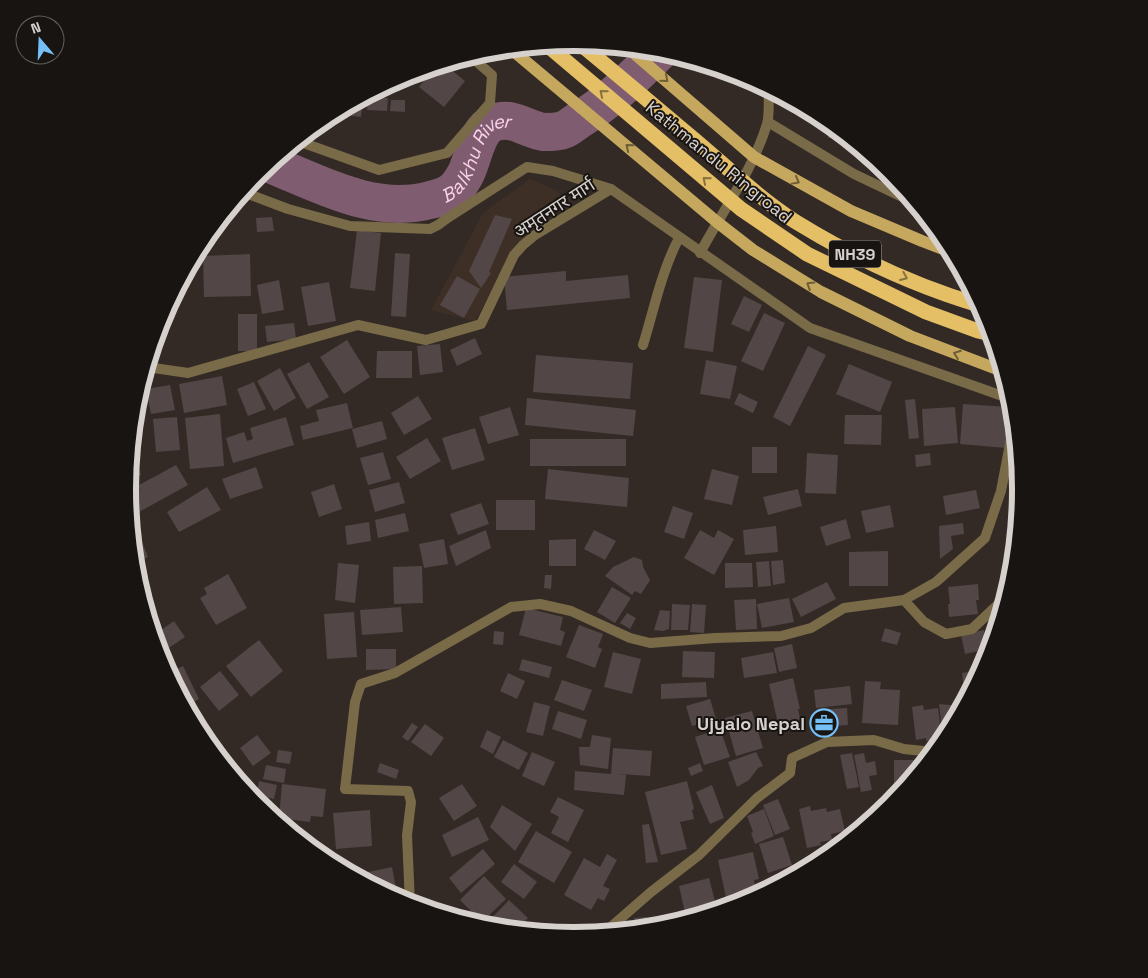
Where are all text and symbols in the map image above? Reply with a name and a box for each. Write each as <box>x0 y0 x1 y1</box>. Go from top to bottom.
north arrow <box>15 15 65 65</box>
text: N <box>28 18 43 38</box>
one-way arrow <box>659 74 668 82</box>
one-way arrow <box>600 89 609 98</box>
street label: Kathmandu Ringroad <box>641 96 797 228</box>
water label: Balkhu River <box>436 108 514 208</box>
one-way arrow <box>626 144 635 152</box>
street label: अमृतनगर मार्ग <box>509 173 600 244</box>
one-way arrow <box>791 175 800 185</box>
one-way arrow <box>703 176 712 185</box>
road number: NH39 <box>829 240 881 268</box>
one-way arrow <box>899 272 907 282</box>
one-way arrow <box>806 282 815 291</box>
one-way arrow <box>953 350 962 360</box>
office icon: Ujyalo Nepal <box>809 708 839 738</box>
place label: Ujyalo Nepal <box>697 712 805 735</box>

